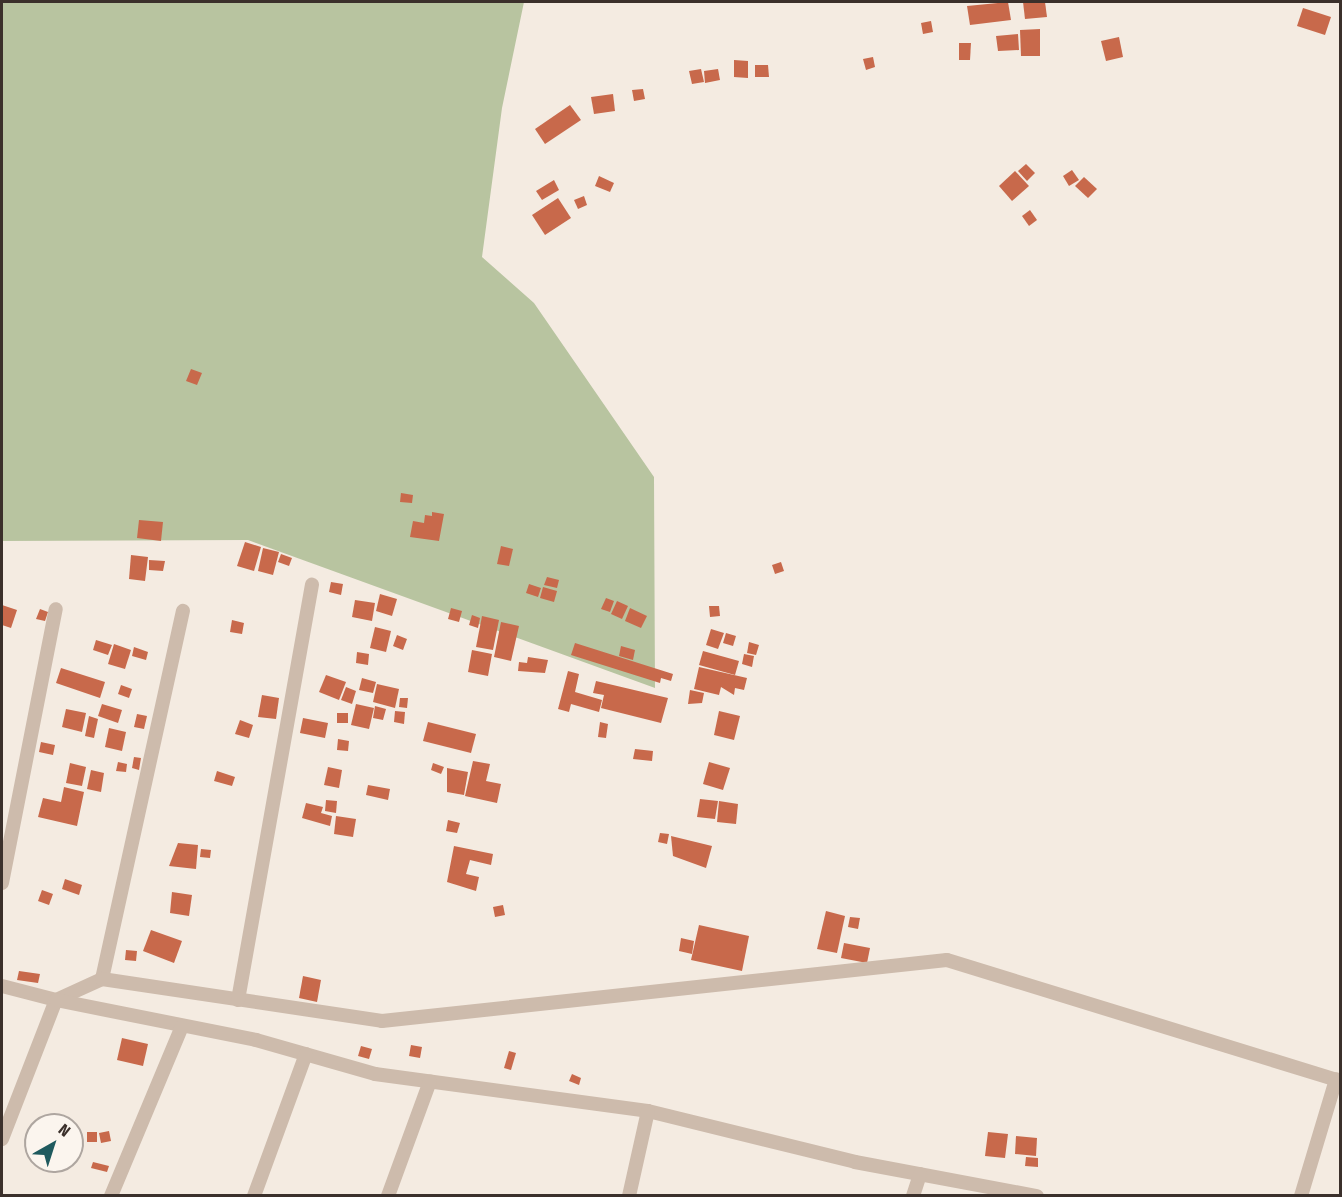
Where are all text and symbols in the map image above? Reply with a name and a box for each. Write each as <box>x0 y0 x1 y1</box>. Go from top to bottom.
north arrow <box>24 1113 84 1173</box>
text: N <box>55 1120 74 1141</box>

